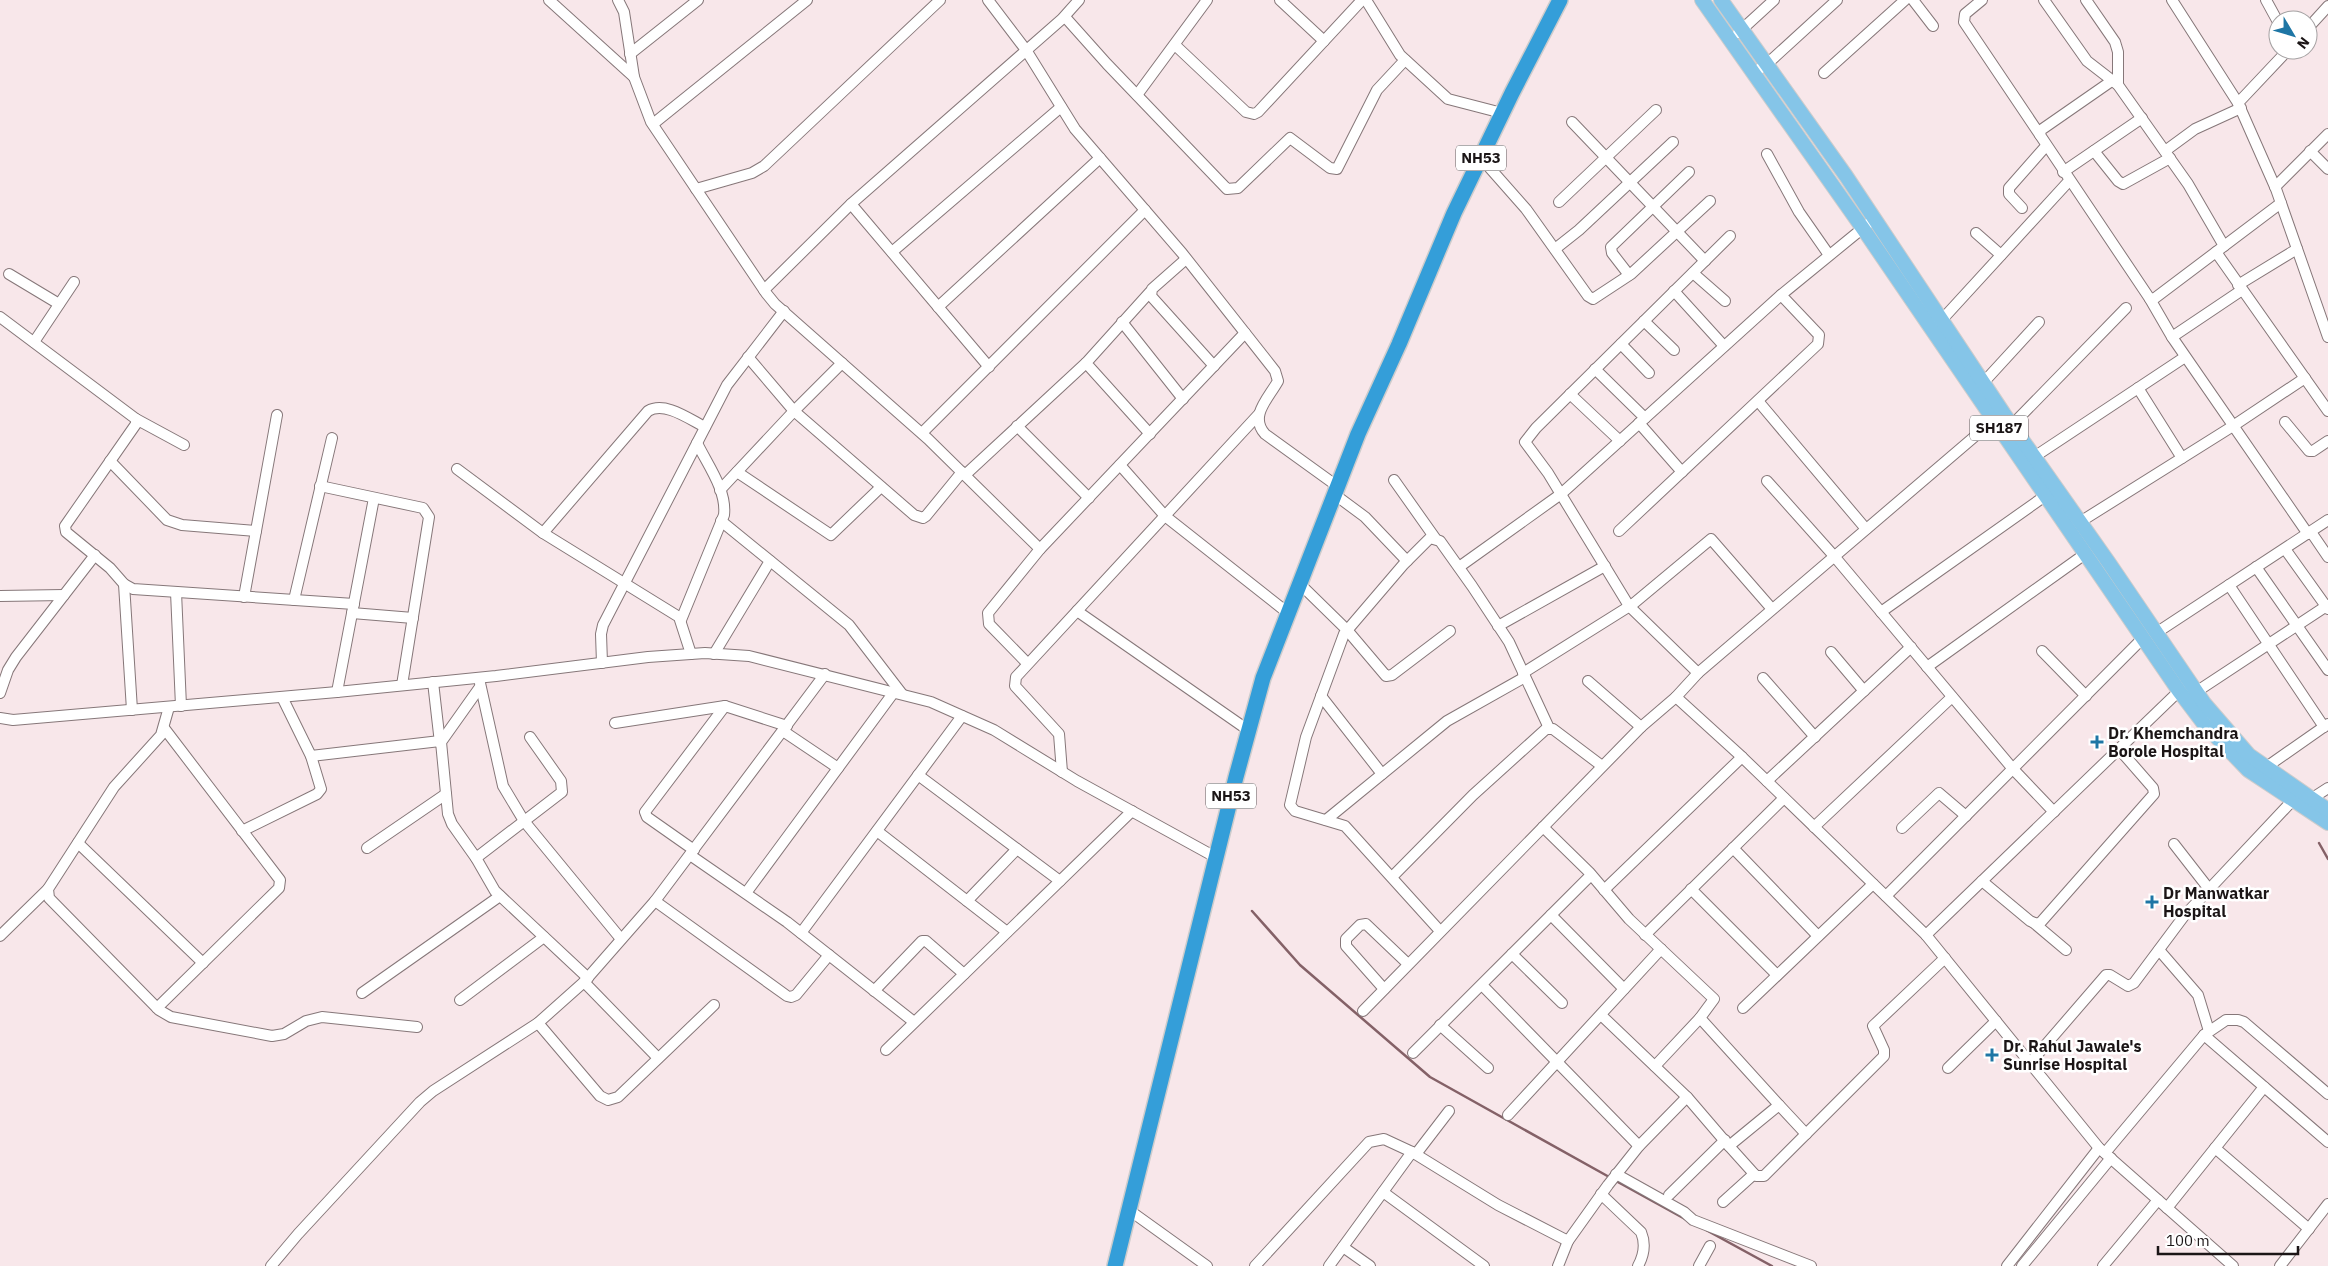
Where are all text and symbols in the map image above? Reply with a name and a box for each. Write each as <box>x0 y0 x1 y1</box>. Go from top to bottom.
north arrow <box>2268 10 2318 60</box>
text: N <box>2293 33 2313 53</box>
road number: NH53 <box>1456 146 1506 170</box>
road number: SH187 <box>1970 416 2028 440</box>
place label: Dr. Khemchandra Borole Hospital <box>2108 723 2239 761</box>
marker: Dr. Khemchandra Borole Hospital <box>2090 735 2104 749</box>
road number: NH53 <box>1206 784 1256 808</box>
place label: Dr Manwatkar Hospital <box>2163 883 2270 921</box>
marker: Dr Manwatkar Hospital <box>2145 895 2159 909</box>
place label: Dr. Rahul Jawale's Sunrise Hospital <box>2003 1036 2142 1074</box>
marker: Dr. Rahul Jawale's Sunrise Hospital <box>1985 1048 1999 1062</box>
scale bar <box>2158 1224 2298 1256</box>
text: 100 m <box>2166 1231 2210 1250</box>

